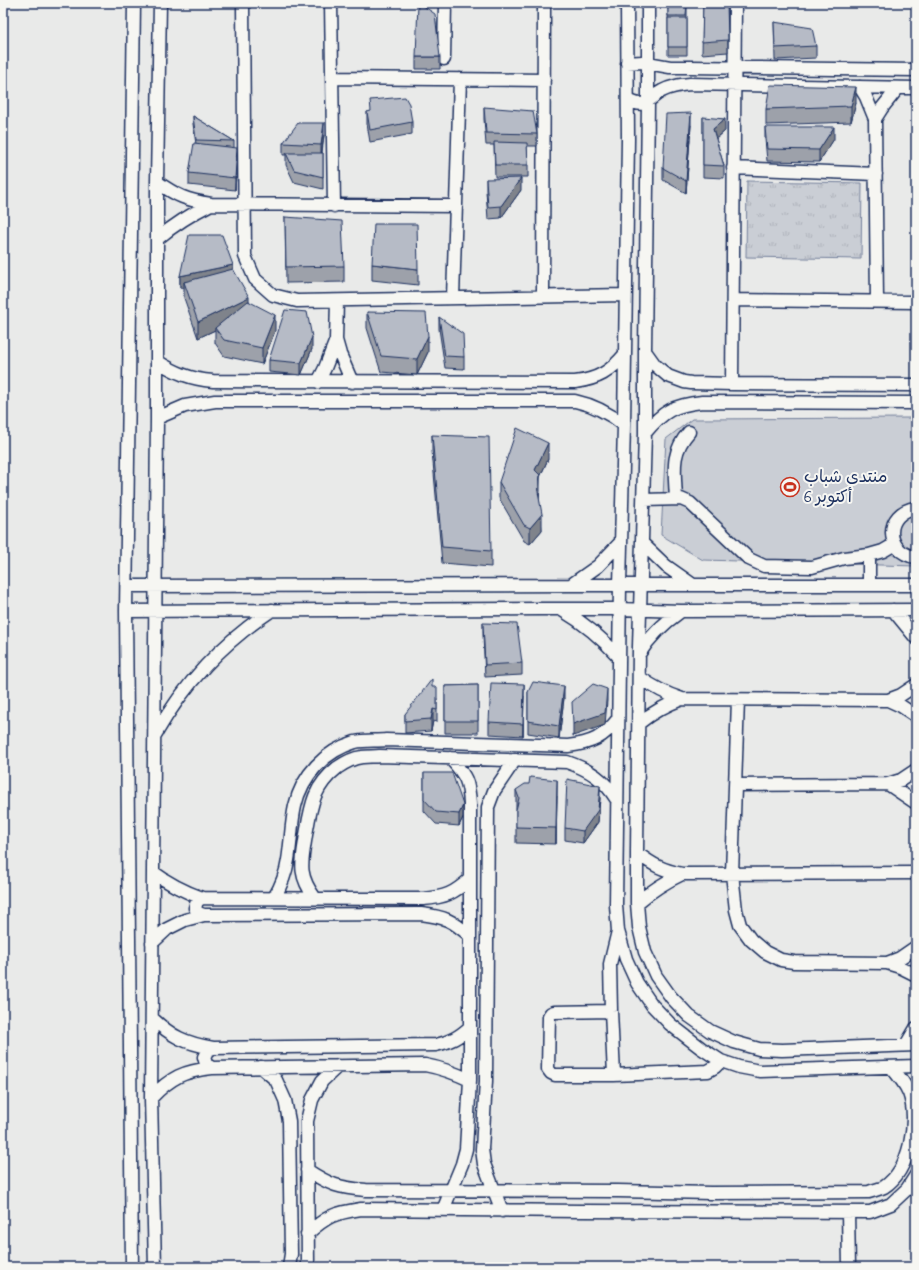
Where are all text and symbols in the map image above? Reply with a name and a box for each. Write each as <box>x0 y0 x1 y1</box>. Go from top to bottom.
place label: منتدى شباب 6 أكتوبر <box>804 465 887 510</box>
sports icon: منتدى شباب 6 أكتوبر <box>779 476 801 498</box>

